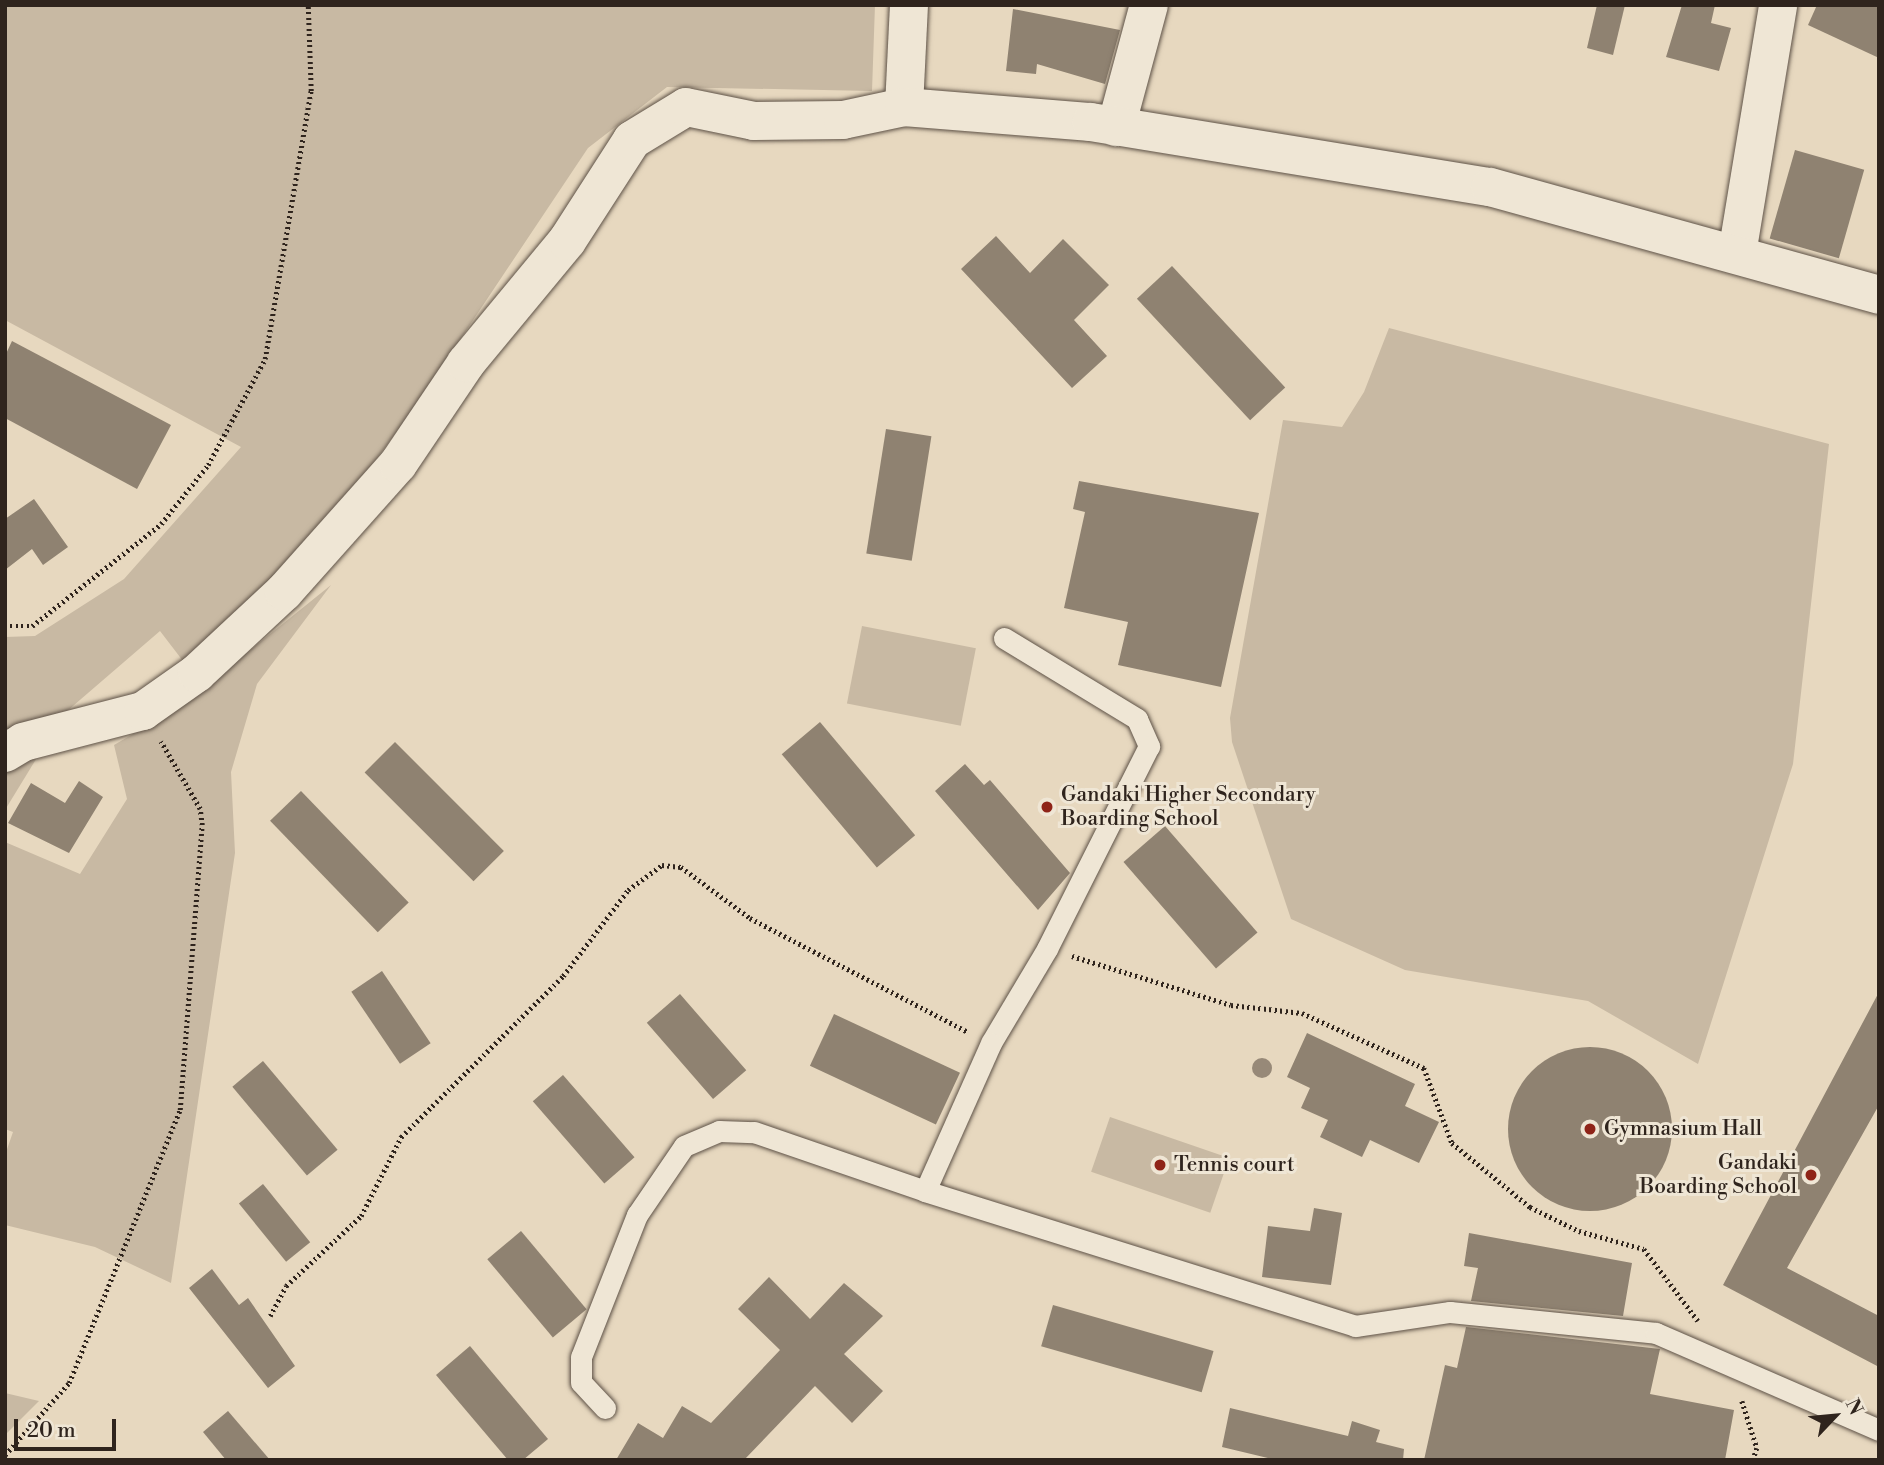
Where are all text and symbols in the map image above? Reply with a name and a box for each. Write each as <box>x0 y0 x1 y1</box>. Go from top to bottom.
place label: Gandaki Higher Secondary Boarding School <box>1061 782 1316 832</box>
marker: Gandaki Higher Secondary Boarding School <box>1039 799 1055 815</box>
place label: Gymnasium Hall <box>1604 1116 1762 1142</box>
marker: Gymnasium Hall <box>1582 1121 1598 1137</box>
place label: Gandaki Boarding School <box>1640 1150 1797 1200</box>
place label: Tennis court <box>1174 1152 1294 1178</box>
marker: Tennis court <box>1152 1157 1168 1173</box>
marker: Gandaki Boarding School <box>1803 1167 1819 1183</box>
north arrow <box>1800 1381 1870 1451</box>
text: N <box>1840 1395 1868 1419</box>
scale bar <box>18 1406 119 1450</box>
text: 20 m <box>27 1418 76 1444</box>

